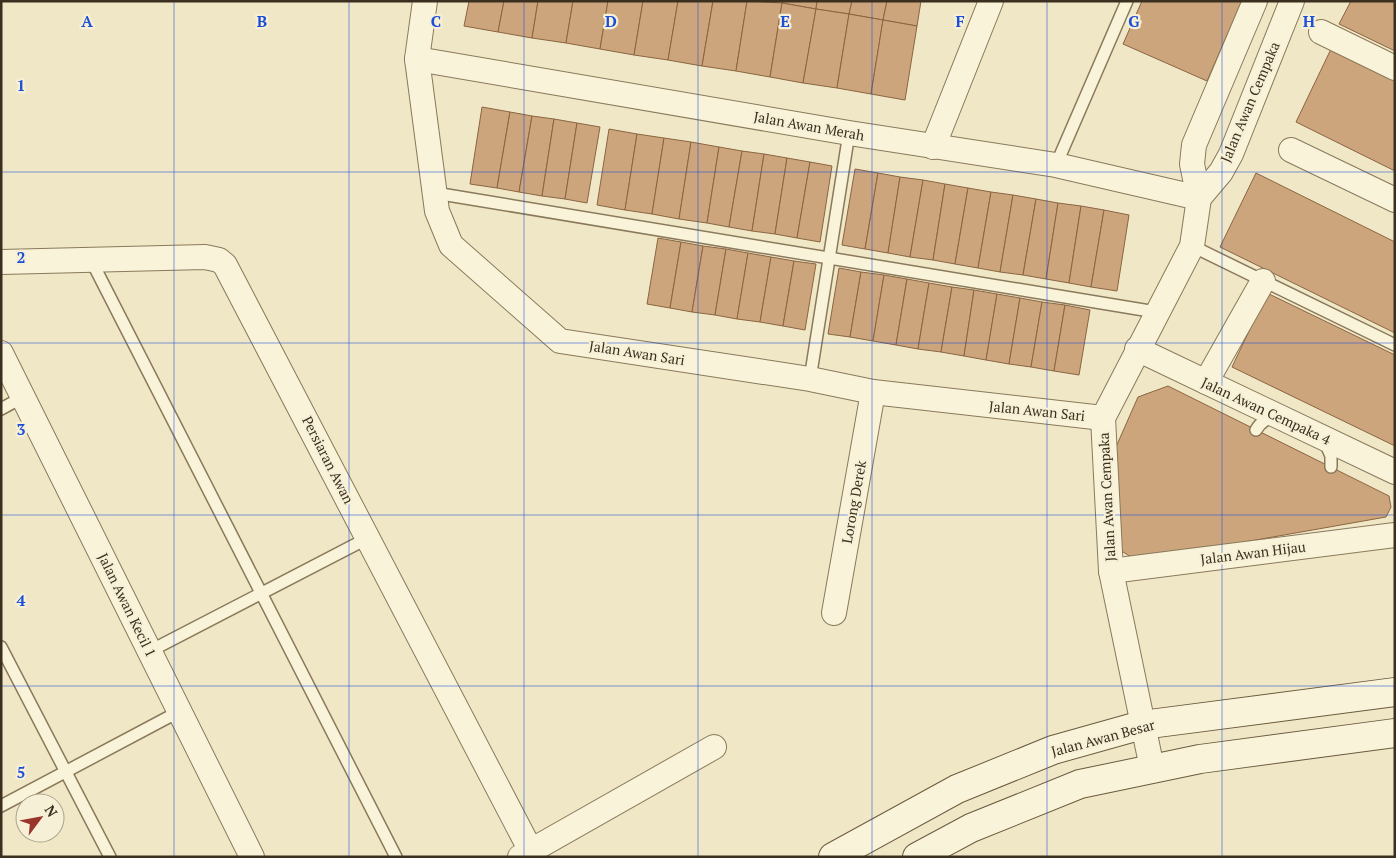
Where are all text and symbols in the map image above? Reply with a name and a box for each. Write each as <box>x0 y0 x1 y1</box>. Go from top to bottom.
text: A <box>81 10 93 32</box>
text: B <box>257 10 267 32</box>
text: C <box>431 10 441 32</box>
text: D <box>605 10 617 32</box>
text: E <box>780 10 790 32</box>
text: F <box>955 10 965 32</box>
text: G <box>1128 10 1140 32</box>
text: H <box>1303 10 1315 32</box>
street label: Jalan Awan Cempaka <box>1216 39 1284 165</box>
text: 1 <box>16 74 26 96</box>
street label: Jalan Awan Merah <box>752 106 866 145</box>
text: 2 <box>16 246 26 268</box>
street label: Jalan Awan Sari <box>588 336 686 369</box>
street label: Jalan Awan Cempaka 4 <box>1199 372 1334 449</box>
street label: Jalan Awan Sari <box>988 396 1086 425</box>
street label: Persiaran Awan <box>298 413 359 507</box>
text: 3 <box>16 418 26 440</box>
street label: Jalan Awan Cempaka <box>1094 432 1119 562</box>
street label: Lorong Derek <box>837 458 870 545</box>
street label: Jalan Awan Hijau <box>1199 537 1307 568</box>
street label: Jalan Awan Kecil 1 <box>94 550 161 660</box>
text: 4 <box>16 589 26 611</box>
street label: Jalan Awan Besar <box>1049 714 1157 760</box>
text: 5 <box>16 761 26 783</box>
north arrow <box>15 793 65 843</box>
text: N <box>41 801 63 821</box>

